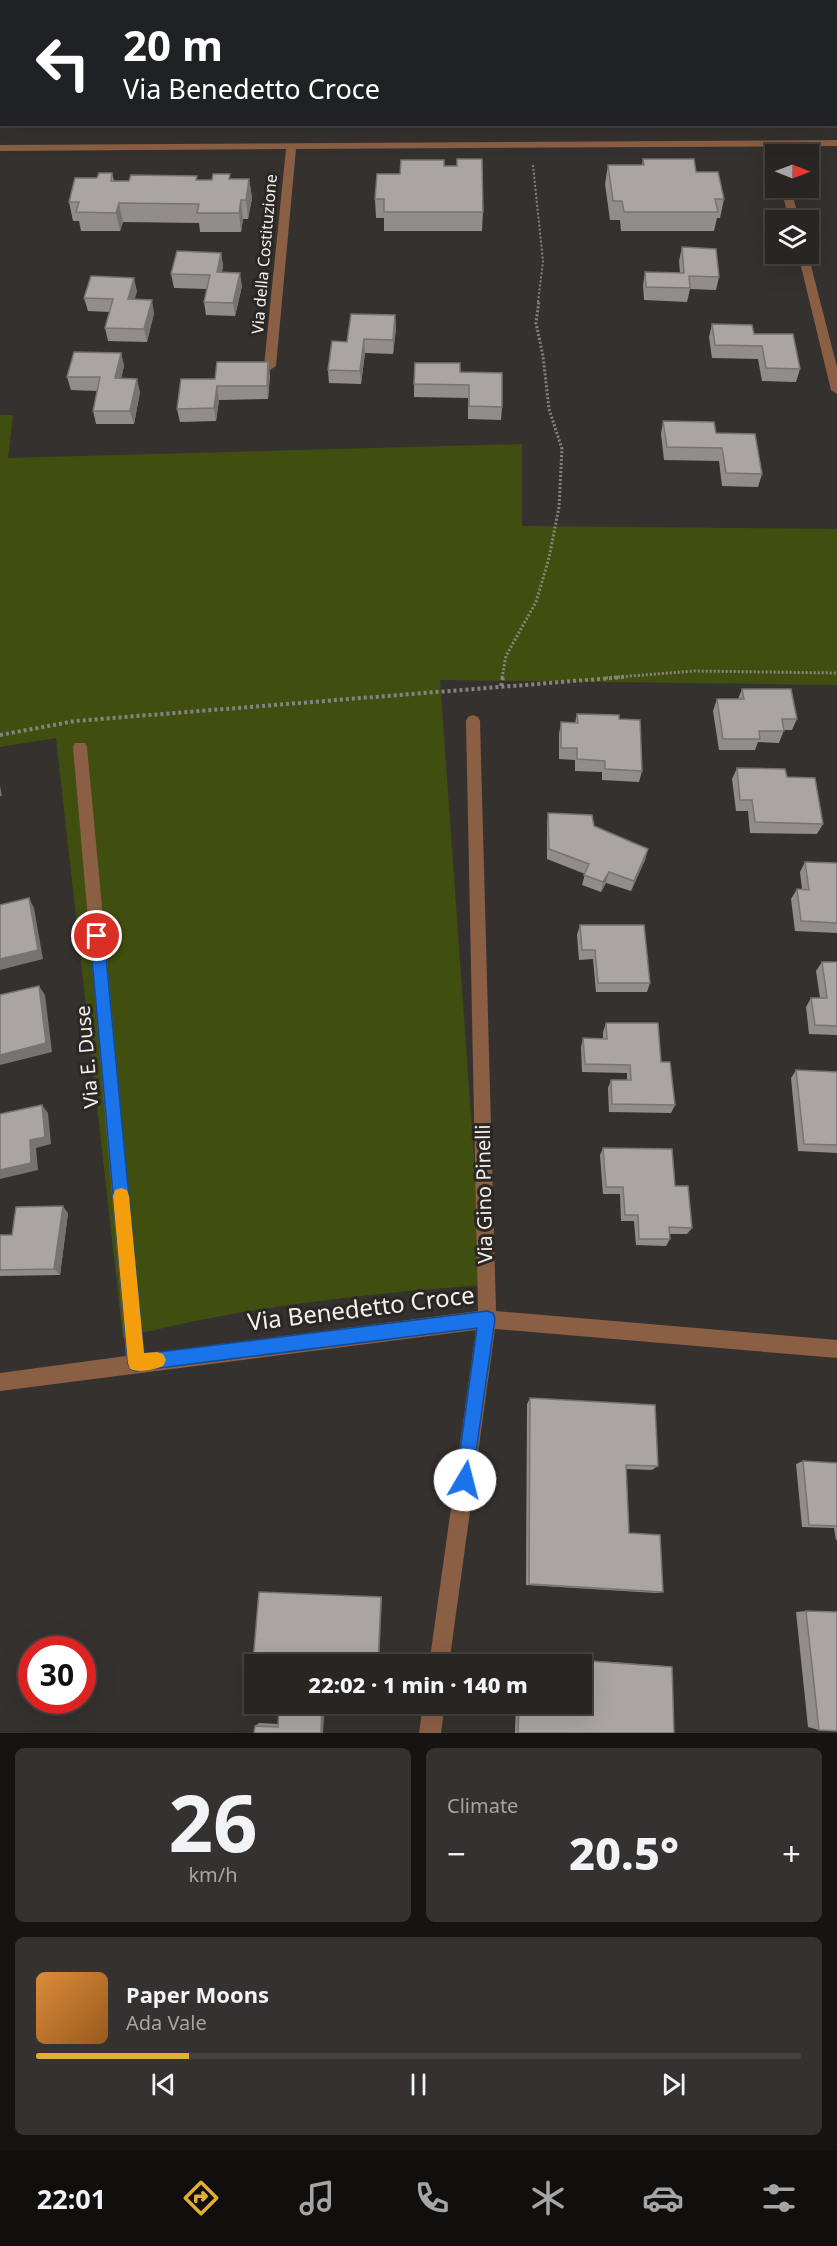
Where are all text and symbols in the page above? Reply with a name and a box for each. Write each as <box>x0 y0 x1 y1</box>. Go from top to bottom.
text: 20 m <box>123 16 223 73</box>
icon: left <box>24 24 102 102</box>
text: Via Benedetto Croce <box>123 70 380 107</box>
north arrow <box>765 144 819 198</box>
map controls <box>765 144 819 264</box>
street label: Via della Costituzione <box>246 173 282 335</box>
button: layers <box>765 210 819 264</box>
pin <box>71 910 122 961</box>
icon: arrive <box>80 919 113 952</box>
street label: Via E. Duse <box>69 1005 104 1110</box>
street label: Via Gino Pinelli <box>469 1124 498 1264</box>
street label: Via Benedetto Croce <box>245 1277 476 1338</box>
position arrow <box>433 1448 497 1512</box>
speed limit sign: 30 <box>18 1636 96 1714</box>
text: 22:02 · 1 min · 140 m <box>308 1669 528 1699</box>
text: 26 <box>168 1769 258 1875</box>
text: Climate <box>447 1792 518 1819</box>
text: 20.5° <box>569 1822 679 1883</box>
text: − <box>447 1831 466 1876</box>
text: + <box>782 1831 801 1876</box>
text: km/h <box>188 1861 238 1888</box>
text: Paper Moons <box>126 1979 269 2009</box>
text: Ada Vale <box>126 2009 207 2036</box>
icon: previous <box>147 2068 180 2101</box>
icon: pause <box>402 2068 435 2101</box>
icon: next <box>657 2068 690 2101</box>
icon: directions <box>180 2177 222 2219</box>
icon: music <box>296 2177 338 2219</box>
icon: phone <box>411 2177 453 2219</box>
icon: climate <box>527 2177 569 2219</box>
icon: car <box>642 2177 684 2219</box>
icon: filters <box>758 2177 800 2219</box>
text: 22:01 <box>37 2180 106 2217</box>

